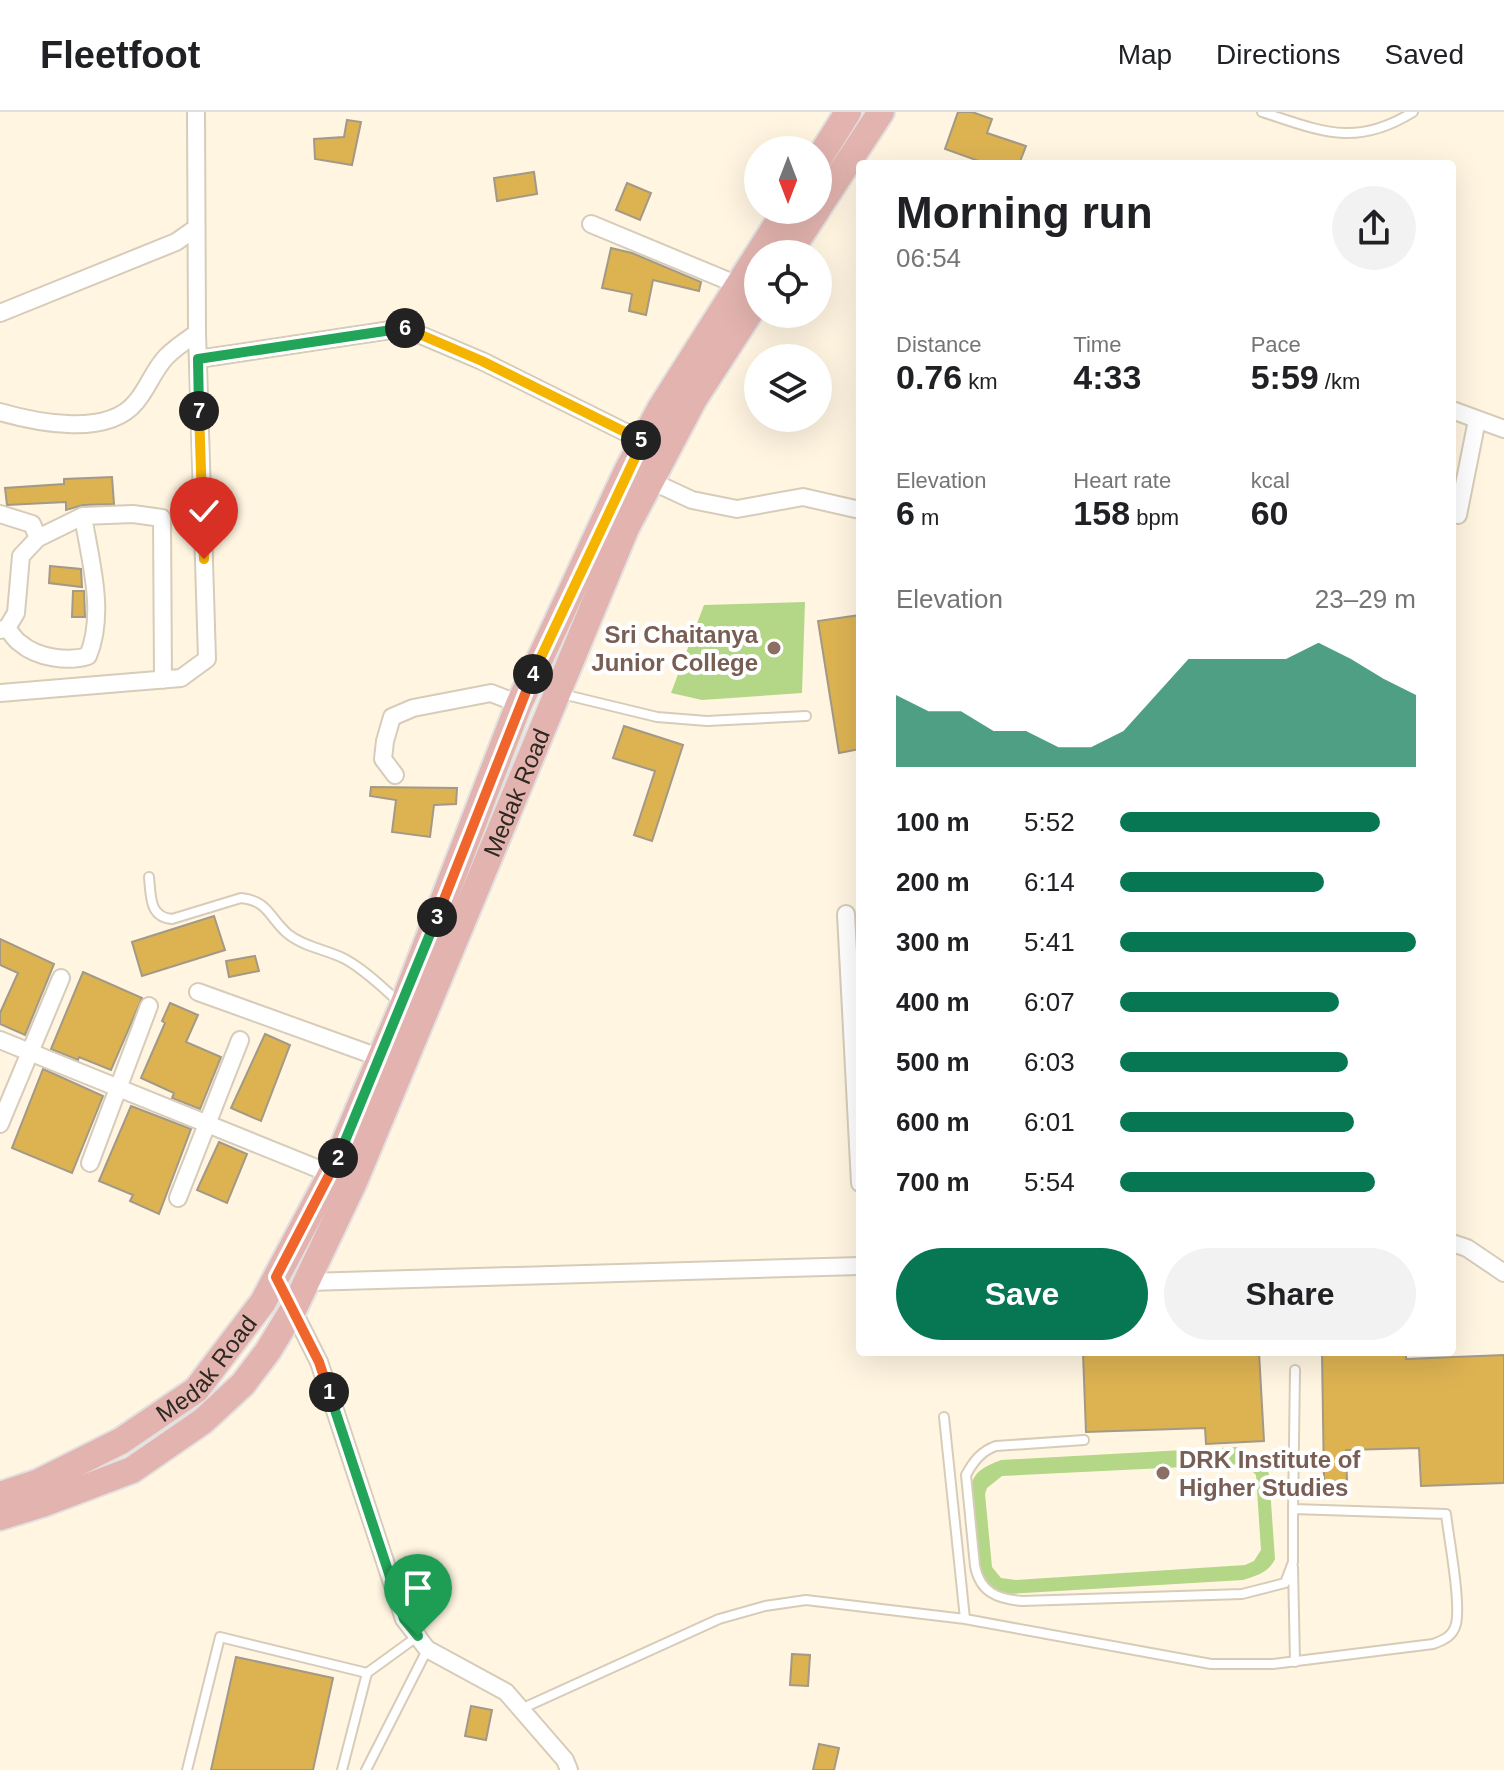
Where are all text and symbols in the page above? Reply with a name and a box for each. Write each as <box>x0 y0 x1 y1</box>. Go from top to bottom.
text: Fleetfoot <box>40 34 200 76</box>
text: Map <box>1118 39 1172 70</box>
text: Directions <box>1216 39 1341 70</box>
text: Saved <box>1385 39 1464 70</box>
north arrow <box>744 136 832 224</box>
map controls <box>744 136 832 432</box>
button: share <box>1332 186 1416 270</box>
text: Morning run <box>896 188 1153 237</box>
button: locate <box>744 240 832 328</box>
text: 06:54 <box>896 243 961 273</box>
pin: 6 <box>385 308 425 348</box>
text: 6 <box>399 315 411 340</box>
text: Distance <box>896 332 982 357</box>
text: Time <box>1073 332 1121 357</box>
text: Pace <box>1251 332 1301 357</box>
button: layers <box>744 344 832 432</box>
text: 0.76 <box>896 358 962 396</box>
text: 4:33 <box>1073 358 1141 396</box>
text: 5:59 <box>1251 358 1319 396</box>
text: km <box>962 369 998 394</box>
text: /km <box>1319 369 1360 394</box>
pin: 7 <box>179 391 219 431</box>
text: 7 <box>193 398 205 423</box>
pin: 5 <box>621 420 661 460</box>
text: 5 <box>635 427 647 452</box>
text: Elevation <box>896 468 987 493</box>
text: Heart rate <box>1073 468 1171 493</box>
text: kcal <box>1251 468 1290 493</box>
pin <box>170 477 238 559</box>
icon: check <box>182 489 226 533</box>
text: 6 <box>896 494 915 532</box>
text: 158 <box>1073 494 1130 532</box>
text: 60 <box>1251 494 1288 532</box>
text: m <box>915 505 939 530</box>
text: bpm <box>1130 505 1179 530</box>
text: Elevation <box>896 584 1003 614</box>
text: 23–29 m <box>1315 584 1416 614</box>
place label: Sri Chaitanya Junior College <box>591 621 759 676</box>
marker: Sri Chaitanya Junior College <box>765 639 783 657</box>
pin: 4 <box>513 654 553 694</box>
text: 4 <box>527 661 539 686</box>
street label: Medak Road <box>477 724 555 861</box>
text: 100 m <box>896 807 970 837</box>
text: 5:52 <box>1024 807 1075 837</box>
text: 200 m <box>896 867 970 897</box>
text: 6:14 <box>1024 867 1075 897</box>
pin: 3 <box>417 897 457 937</box>
text: 3 <box>431 904 443 929</box>
text: 300 m <box>896 927 970 957</box>
text: 5:41 <box>1024 927 1075 957</box>
text: 400 m <box>896 987 970 1017</box>
text: 6:07 <box>1024 987 1075 1017</box>
text: 500 m <box>896 1047 970 1077</box>
text: 6:03 <box>1024 1047 1075 1077</box>
text: 600 m <box>896 1107 970 1137</box>
text: 6:01 <box>1024 1107 1075 1137</box>
pin: 2 <box>318 1138 358 1178</box>
text: 2 <box>332 1145 344 1170</box>
text: 700 m <box>896 1167 970 1197</box>
text: 5:54 <box>1024 1167 1075 1197</box>
button: Save <box>896 1248 1148 1340</box>
button: Share <box>1164 1248 1416 1340</box>
street label: Medak Road <box>151 1310 262 1427</box>
pin: 1 <box>309 1372 349 1412</box>
text: 1 <box>323 1379 335 1404</box>
place label: DRK Institute of Higher Studies <box>1179 1446 1361 1501</box>
marker: DRK Institute of Higher Studies <box>1154 1464 1172 1482</box>
pin <box>384 1554 452 1636</box>
icon: arrive <box>396 1566 440 1610</box>

